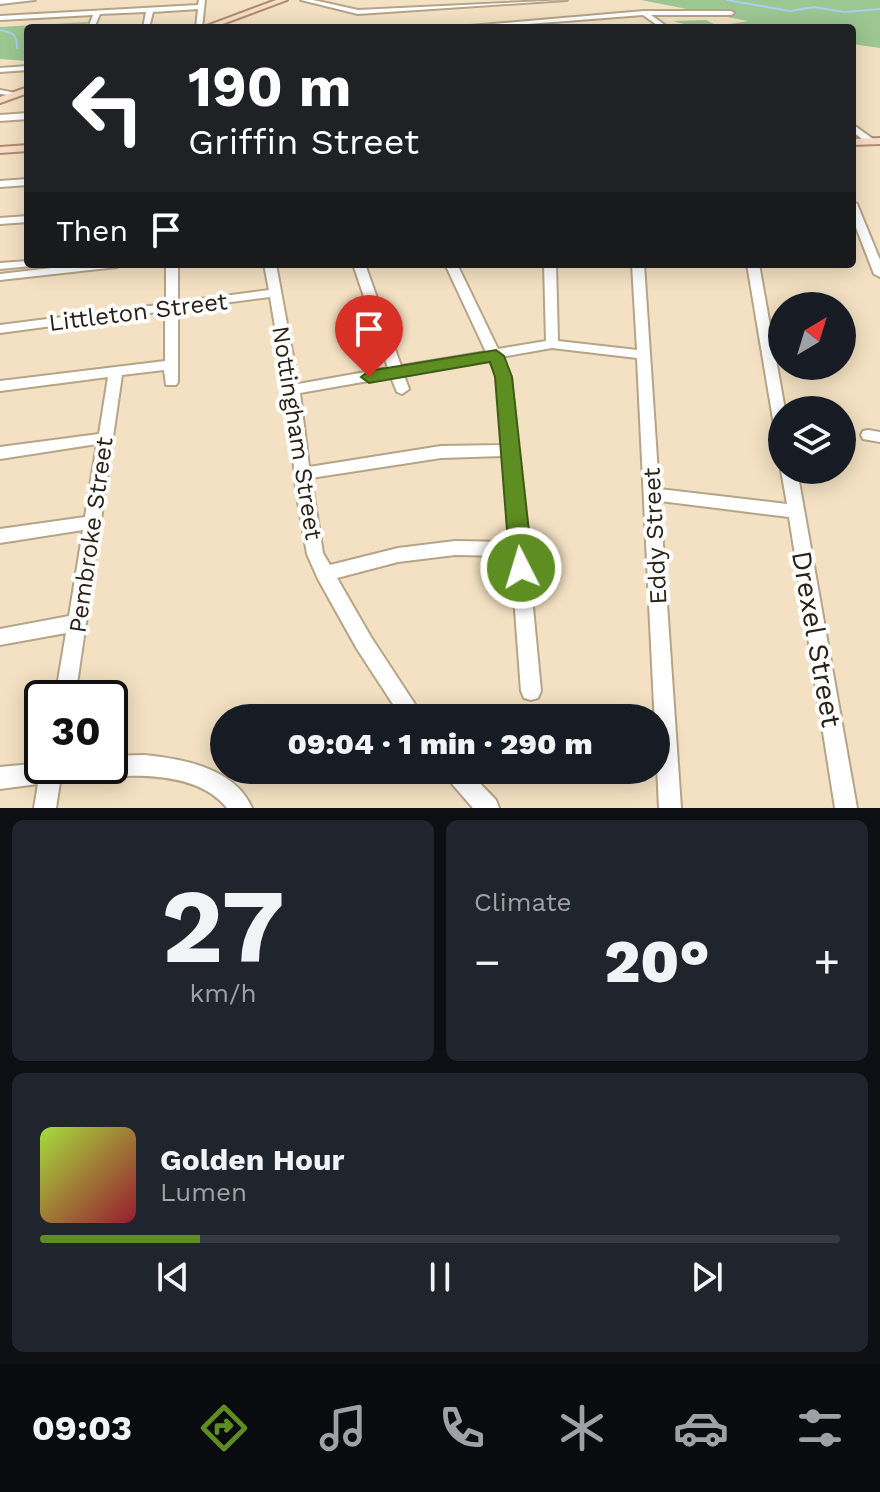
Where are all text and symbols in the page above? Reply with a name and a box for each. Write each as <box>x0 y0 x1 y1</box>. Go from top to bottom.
text: 190 m <box>188 54 351 120</box>
icon: left <box>56 56 160 160</box>
text: Griffin Street <box>188 121 419 163</box>
icon: arrive <box>144 208 188 252</box>
text: Then <box>56 213 128 248</box>
street label: Littleton Street <box>47 287 229 337</box>
north arrow <box>768 292 856 380</box>
map controls <box>768 292 856 484</box>
pin <box>335 295 403 377</box>
icon: arrive <box>347 307 391 351</box>
street label: Nottingham Street <box>266 324 328 542</box>
button: layers <box>768 396 856 484</box>
street label: Pembroke Street <box>63 435 119 635</box>
street label: Eddy Street <box>637 467 673 605</box>
position arrow <box>479 526 563 610</box>
street label: Drexel Street <box>785 548 848 730</box>
speed limit sign: 30 <box>24 680 128 784</box>
text: 09:04 · 1 min · 290 m <box>287 726 593 761</box>
text: 27 <box>161 865 285 987</box>
text: Climate <box>474 887 572 917</box>
text: 20° <box>604 926 710 997</box>
text: − <box>474 936 501 988</box>
text: + <box>813 936 840 988</box>
text: km/h <box>190 978 256 1008</box>
text: Golden Hour <box>160 1142 344 1177</box>
text: Lumen <box>160 1177 247 1207</box>
icon: previous <box>151 1255 195 1299</box>
icon: pause <box>418 1255 462 1299</box>
icon: next <box>685 1255 729 1299</box>
icon: directions <box>196 1400 252 1456</box>
icon: music <box>315 1400 371 1456</box>
icon: phone <box>434 1400 490 1456</box>
icon: climate <box>554 1400 610 1456</box>
icon: car <box>673 1400 729 1456</box>
icon: filters <box>792 1400 848 1456</box>
text: 09:03 <box>32 1407 132 1449</box>

